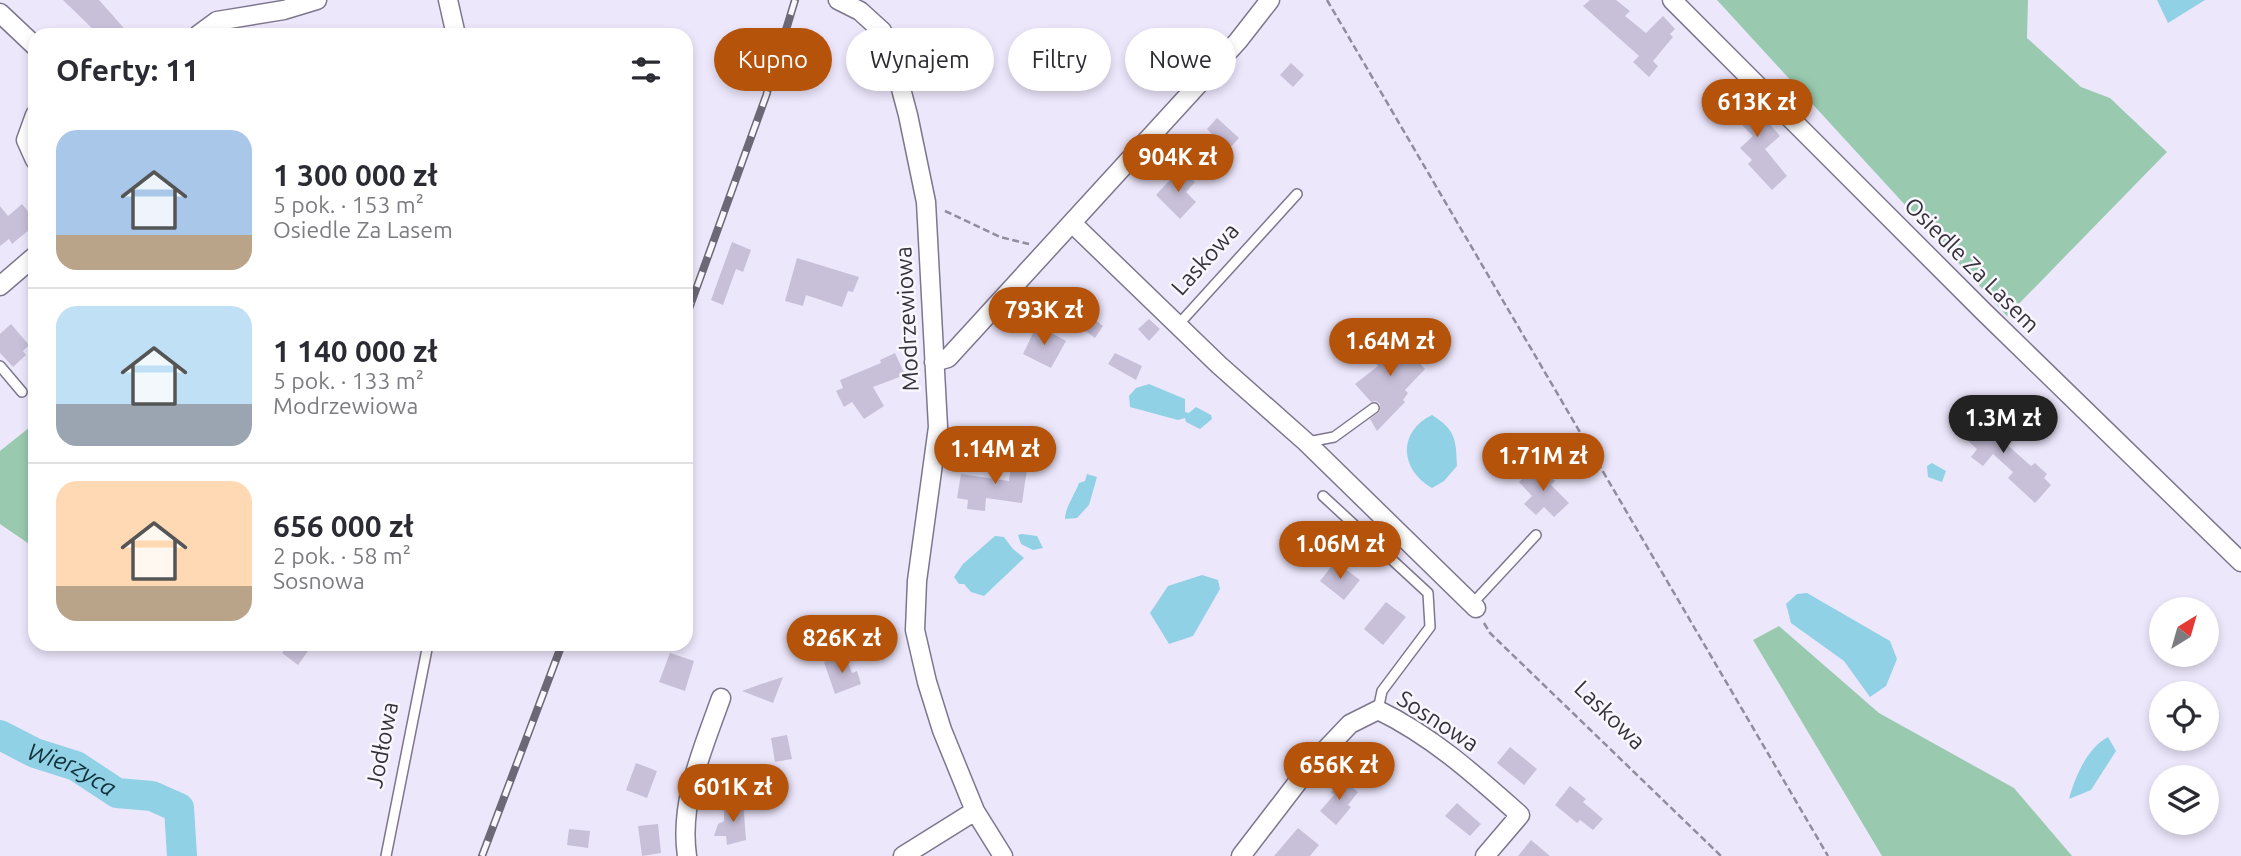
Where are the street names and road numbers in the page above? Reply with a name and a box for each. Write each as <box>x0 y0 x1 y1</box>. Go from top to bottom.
street label: Osiedle Za Lasem <box>1900 192 2045 337</box>
street label: Laskowa <box>1166 218 1243 300</box>
street label: Modrzewiowa <box>890 246 923 392</box>
street label: Laskowa <box>1570 675 1651 754</box>
street label: Sosnowa <box>1393 685 1484 756</box>
street label: Jodłowa <box>361 700 402 790</box>

